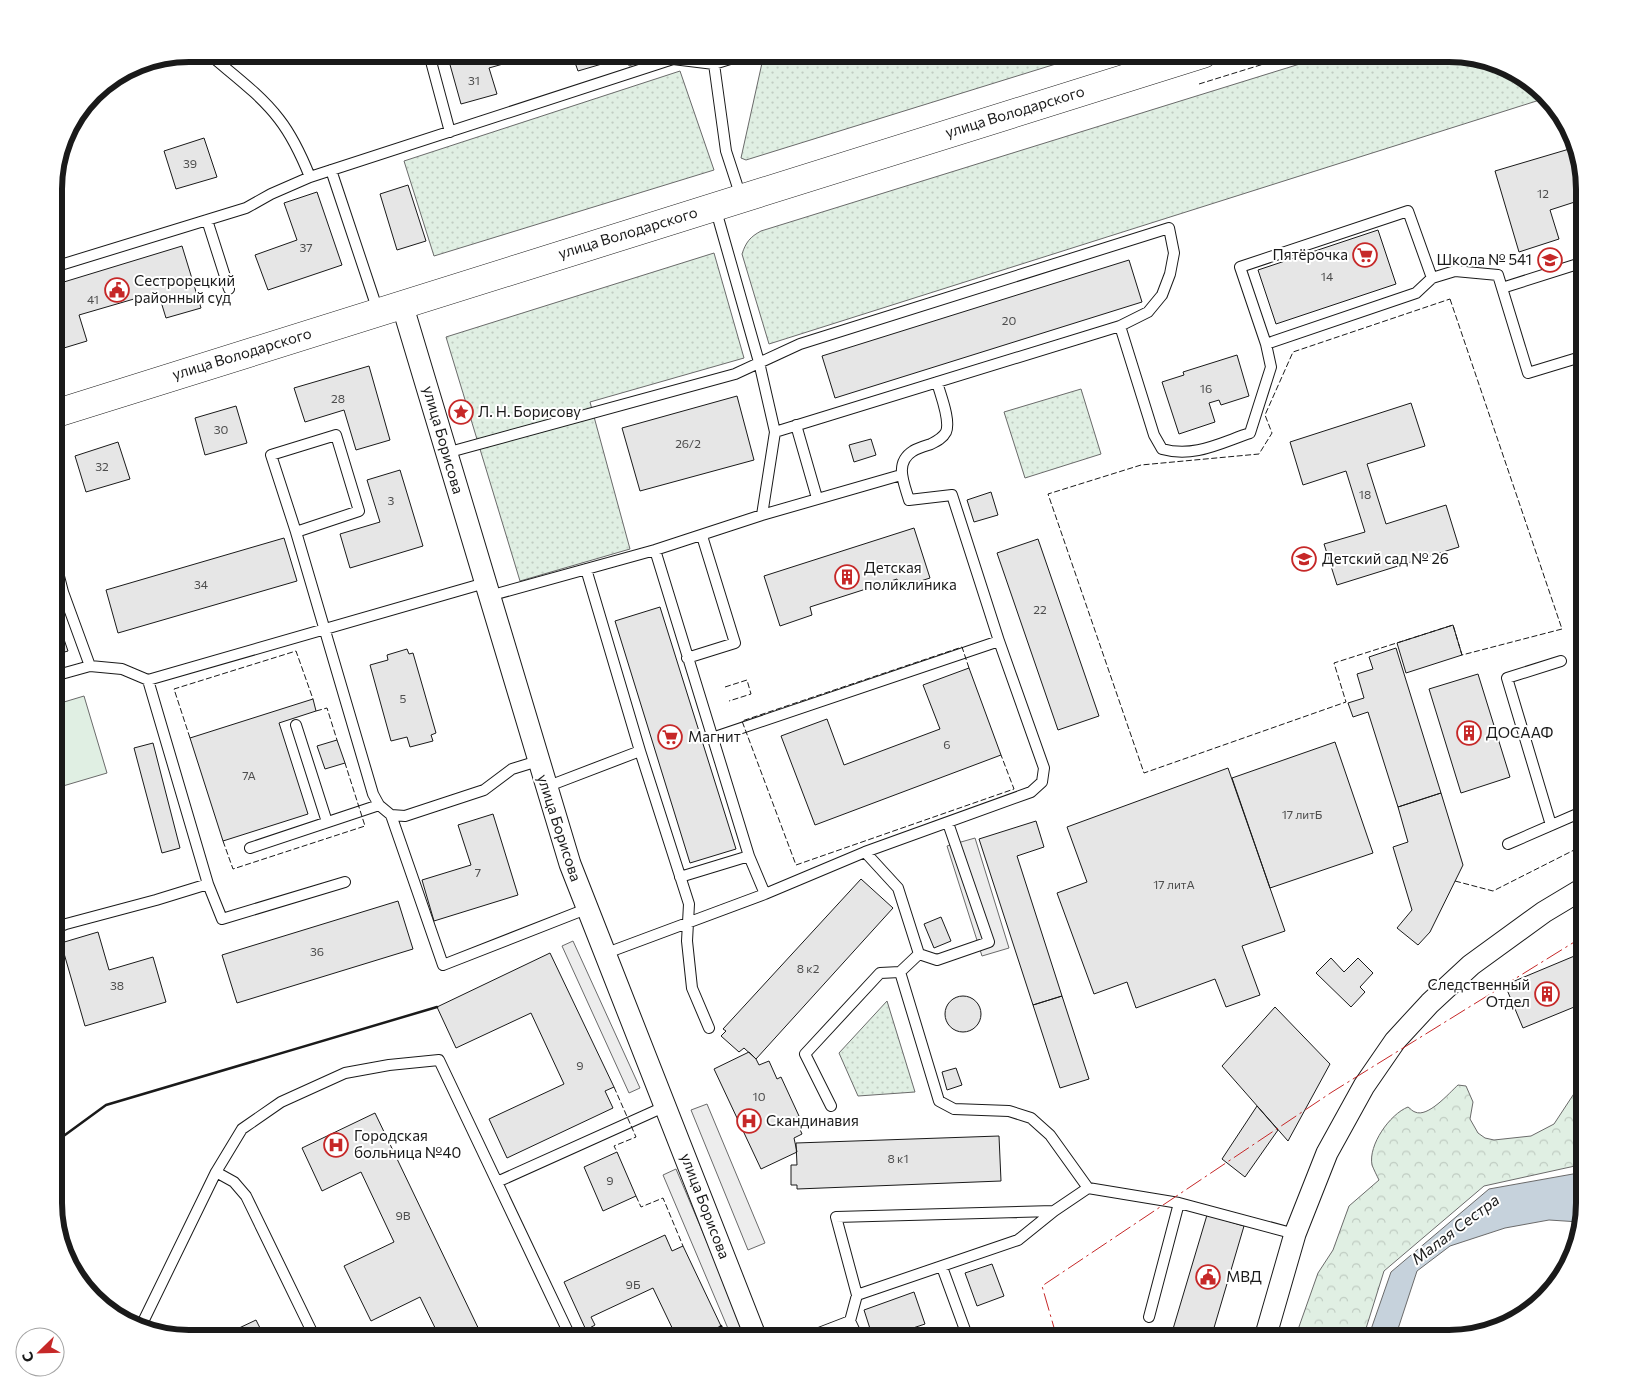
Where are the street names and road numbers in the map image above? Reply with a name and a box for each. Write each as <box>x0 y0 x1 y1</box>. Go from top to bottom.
street label: улица Володарского <box>943 81 1087 141</box>
street label: улица Володарского <box>556 202 700 262</box>
street label: улица Володарского <box>170 323 314 383</box>
street label: улица Борисова <box>420 384 468 496</box>
street label: улица Борисова <box>534 772 586 884</box>
street label: улица Борисова <box>678 1150 734 1261</box>

